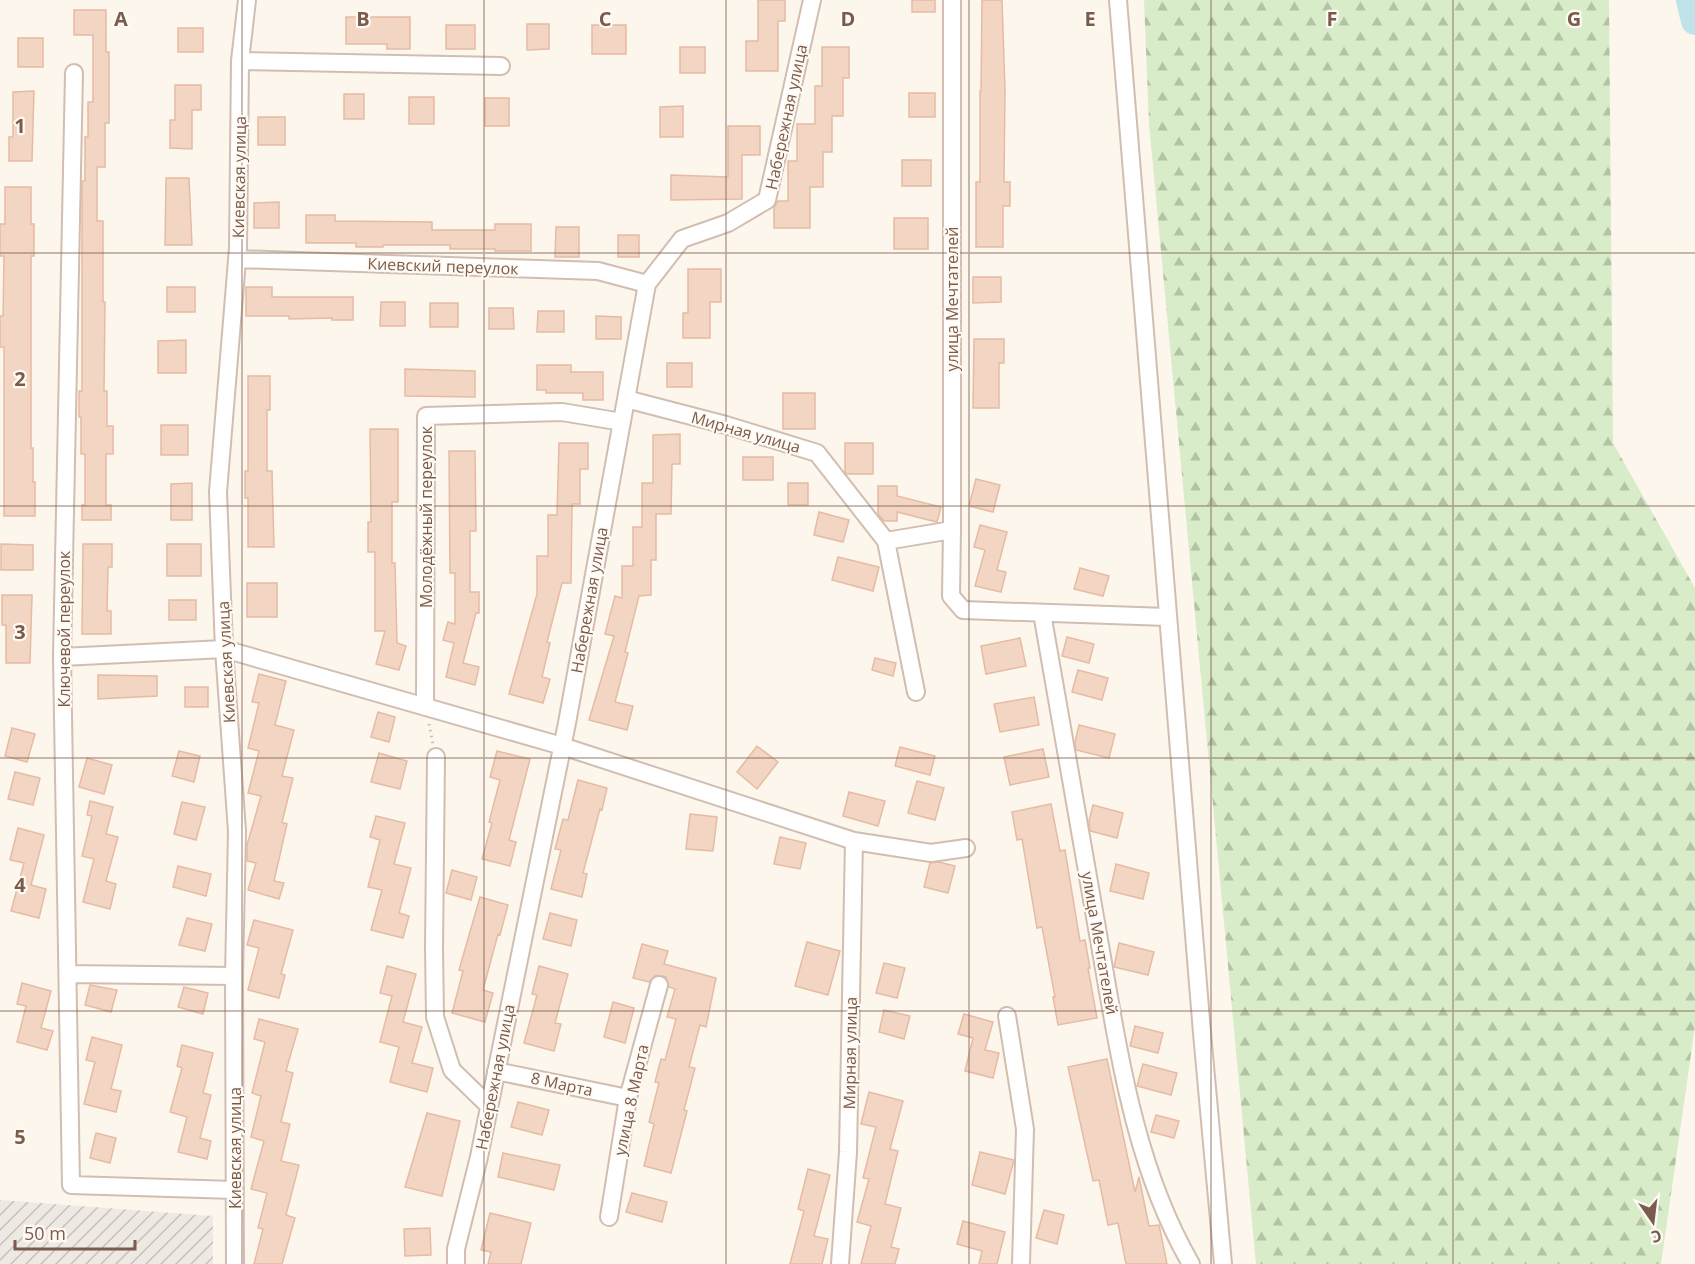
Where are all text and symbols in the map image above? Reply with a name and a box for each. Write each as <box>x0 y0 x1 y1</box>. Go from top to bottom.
text: A <box>114 5 128 32</box>
text: B <box>356 5 370 32</box>
text: C <box>599 5 612 32</box>
text: D <box>841 5 855 32</box>
text: E <box>1084 5 1096 32</box>
text: F <box>1327 5 1337 32</box>
text: G <box>1567 5 1581 32</box>
street label: Набережная улица <box>760 42 812 192</box>
text: 1 <box>14 112 26 139</box>
street label: Киевская улица <box>227 116 251 238</box>
street label: улица Мечтателей <box>941 227 963 371</box>
street label: Киевский переулок <box>367 252 520 280</box>
text: 2 <box>14 365 26 392</box>
street label: Мирная улица <box>689 406 803 458</box>
street label: Молодёжный переулок <box>415 425 437 608</box>
street label: Набережная улица <box>565 525 613 675</box>
street label: Ключевой переулок <box>53 550 75 707</box>
street label: Киевская улица <box>212 600 240 724</box>
text: 3 <box>14 618 26 645</box>
street label: улица Мечтателей <box>1077 870 1123 1016</box>
text: 4 <box>14 871 26 898</box>
street label: Мирная улица <box>838 996 862 1110</box>
street label: Набережная улица <box>470 1002 520 1152</box>
street label: улица 8 Марта <box>608 1042 654 1158</box>
street label: 8 Марта <box>529 1067 595 1101</box>
street label: Киевская улица <box>224 1087 246 1209</box>
text: 5 <box>14 1123 26 1150</box>
north arrow <box>1623 1192 1683 1252</box>
scale bar <box>15 1213 135 1251</box>
text: 50 m <box>24 1221 66 1245</box>
text: С <box>1649 1225 1664 1248</box>

